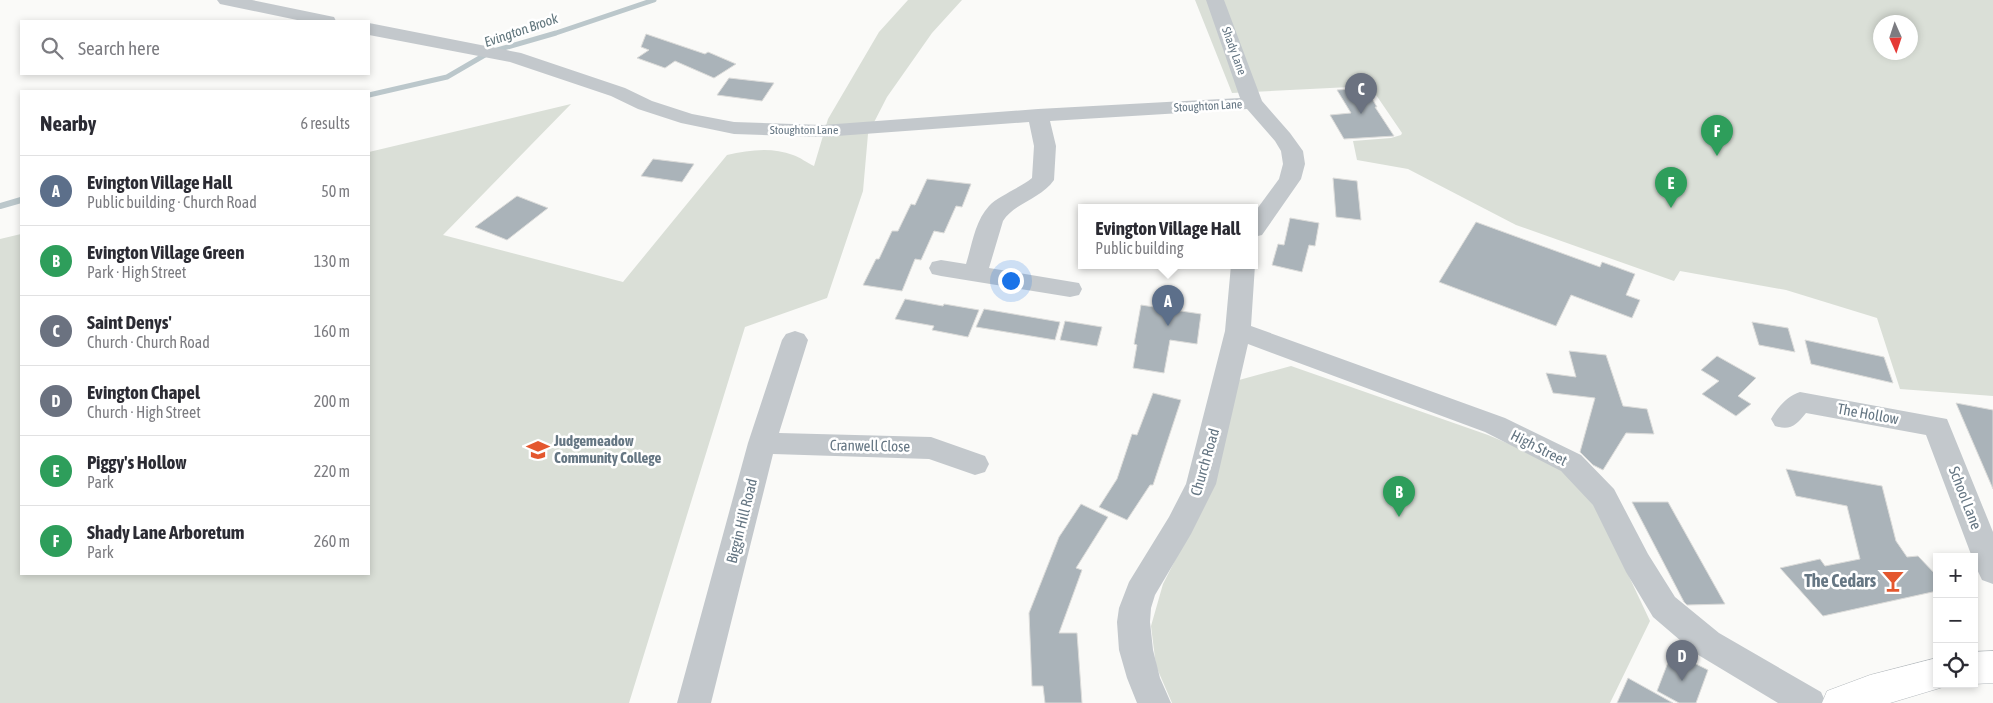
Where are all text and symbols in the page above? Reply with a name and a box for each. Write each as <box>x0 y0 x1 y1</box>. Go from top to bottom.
water label: Evington Brook <box>482 10 561 50</box>
north arrow <box>1873 15 1918 60</box>
search box <box>20 20 370 75</box>
street label: Shady Lane <box>1219 25 1249 77</box>
icon: search <box>38 34 66 62</box>
text: Search here <box>78 37 160 59</box>
pin: C <box>1345 73 1377 114</box>
street label: Stoughton Lane <box>1173 97 1243 115</box>
text: Nearby <box>40 111 96 135</box>
text: 6 results <box>300 114 350 132</box>
pin: F <box>1701 115 1733 156</box>
street label: Stoughton Lane <box>770 123 838 137</box>
pin: E <box>1655 167 1687 208</box>
text: Evington Village Hall <box>87 171 232 193</box>
text: A <box>52 182 60 200</box>
text: 50 m <box>321 182 350 200</box>
text: Public building · Church Road <box>87 193 257 211</box>
popup <box>1078 204 1258 269</box>
text: Evington Village Hall <box>1095 217 1241 239</box>
text: Public building <box>1095 239 1184 257</box>
text: Evington Village Green <box>87 241 244 263</box>
text: B <box>52 252 60 270</box>
text: 130 m <box>314 252 350 270</box>
text: Park · High Street <box>87 263 186 281</box>
your location <box>998 268 1024 294</box>
pin: A <box>1152 285 1184 326</box>
text: Saint Denys' <box>87 311 172 333</box>
text: C <box>52 322 60 340</box>
text: 160 m <box>314 322 350 340</box>
text: Church · Church Road <box>87 333 210 351</box>
text: Evington Chapel <box>87 381 200 403</box>
text: D <box>52 392 60 410</box>
text: 200 m <box>314 392 350 410</box>
street label: The Hollow <box>1836 400 1900 427</box>
text: Church · High Street <box>87 403 201 421</box>
street label: Church Road <box>1187 426 1222 497</box>
street label: High Street <box>1508 426 1570 469</box>
place label: Judgemeadow Community College <box>553 432 661 466</box>
street label: Cranwell Close <box>830 436 911 455</box>
school or university icon: Judgemeadow Community College <box>525 437 551 463</box>
text: Piggy's Hollow <box>87 451 187 473</box>
text: E <box>53 462 59 480</box>
text: 220 m <box>314 462 350 480</box>
street label: School Lane <box>1946 464 1985 532</box>
text: Park <box>87 473 114 491</box>
pin: B <box>1383 476 1415 517</box>
street label: Biggin Hill Road <box>723 477 760 565</box>
text: Shady Lane Arboretum <box>87 521 245 543</box>
text: F <box>53 532 59 550</box>
text: 260 m <box>314 532 350 550</box>
text: Park <box>87 543 114 561</box>
map controls <box>1933 553 1978 688</box>
button: + <box>1933 553 1978 598</box>
bar icon: The Cedars <box>1880 568 1906 594</box>
place label: The Cedars <box>1804 570 1877 591</box>
button: − <box>1933 598 1978 643</box>
pin: D <box>1666 640 1698 681</box>
button: locate <box>1933 643 1978 688</box>

